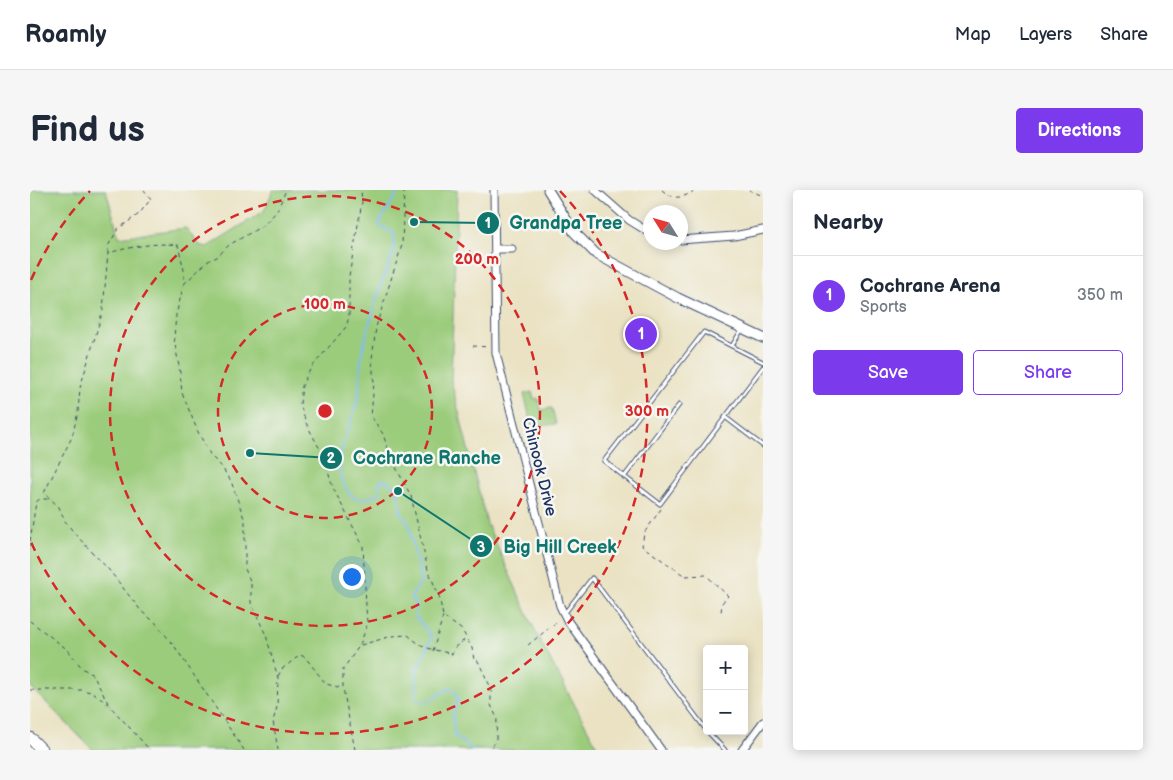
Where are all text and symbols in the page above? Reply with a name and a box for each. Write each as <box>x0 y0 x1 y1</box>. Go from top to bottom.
text: Roamly <box>25 20 106 49</box>
text: Map <box>955 24 991 45</box>
text: Layers <box>1019 24 1072 45</box>
text: Share <box>1100 24 1148 45</box>
button: Directions <box>1016 108 1143 153</box>
text: Find us <box>30 109 145 152</box>
north arrow <box>643 205 688 250</box>
callout: Grandpa Tree <box>475 206 633 239</box>
text: Nearby <box>813 210 883 235</box>
text: Grandpa Tree <box>510 213 622 234</box>
text: 1 <box>485 214 491 233</box>
text: 200 m <box>455 250 499 269</box>
text: Cochrane Arena <box>860 275 1001 298</box>
text: 1 <box>826 286 832 305</box>
text: 350 m <box>1077 286 1123 305</box>
text: 100 m <box>304 295 346 314</box>
text: Sports <box>860 298 907 317</box>
pin: 1 <box>625 315 657 353</box>
button: Save <box>813 350 963 395</box>
button: Share <box>973 350 1123 395</box>
centre of rings <box>316 402 334 420</box>
text: 300 m <box>625 402 669 421</box>
street label: Chinook Drive <box>518 416 561 519</box>
callout: Cochrane Ranche <box>318 441 511 474</box>
text: Cochrane Ranche <box>353 448 501 469</box>
text: 2 <box>327 449 336 468</box>
callout: Big Hill Creek <box>468 530 627 563</box>
text: Big Hill Creek <box>503 537 617 558</box>
text: 3 <box>477 538 486 557</box>
your location <box>339 564 365 590</box>
map controls <box>703 645 748 735</box>
button: + <box>703 645 748 690</box>
button: − <box>703 690 748 735</box>

